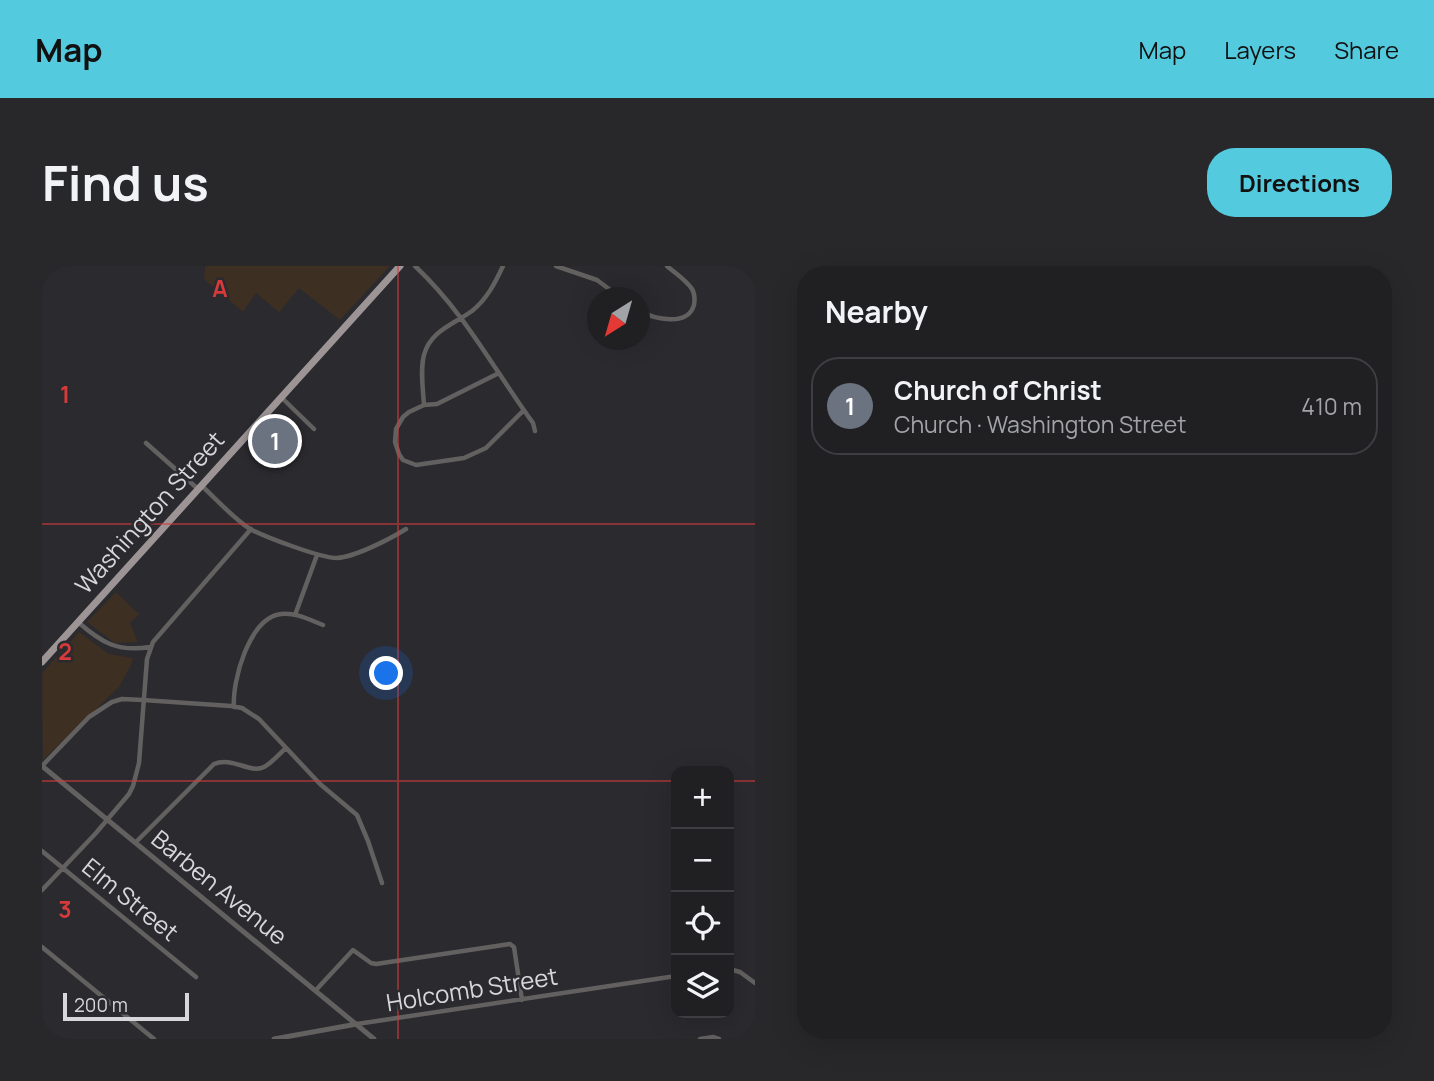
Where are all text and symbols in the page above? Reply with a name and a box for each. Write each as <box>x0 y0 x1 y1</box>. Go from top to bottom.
text: Map <box>35 27 103 72</box>
text: Map <box>1139 33 1186 66</box>
text: Layers <box>1224 33 1296 66</box>
text: Share <box>1334 33 1399 66</box>
button: Directions <box>1207 148 1392 217</box>
text: Find us <box>42 149 209 216</box>
text: A <box>212 272 228 304</box>
north arrow <box>587 287 650 350</box>
text: Nearby <box>825 291 928 332</box>
text: Church of Christ <box>894 372 1102 408</box>
text: 1 <box>60 378 70 410</box>
text: 1 <box>845 390 855 422</box>
text: 410 m <box>1301 390 1362 422</box>
text: Church · Washington Street <box>894 408 1186 440</box>
pin: 1 <box>252 415 298 467</box>
street label: Washington Street <box>67 423 231 601</box>
text: 2 <box>58 635 72 667</box>
your location <box>369 656 403 690</box>
map controls <box>671 766 734 1018</box>
button: + <box>671 766 734 829</box>
street label: Barben Avenue <box>145 822 295 952</box>
button: − <box>671 829 734 892</box>
street label: Elm Street <box>76 850 186 948</box>
button: locate <box>671 892 734 955</box>
text: 3 <box>58 893 72 925</box>
button: layers <box>671 955 734 1018</box>
street label: Holcomb Street <box>384 959 560 1018</box>
scale bar <box>63 990 189 1022</box>
text: 200 m <box>74 992 128 1018</box>

